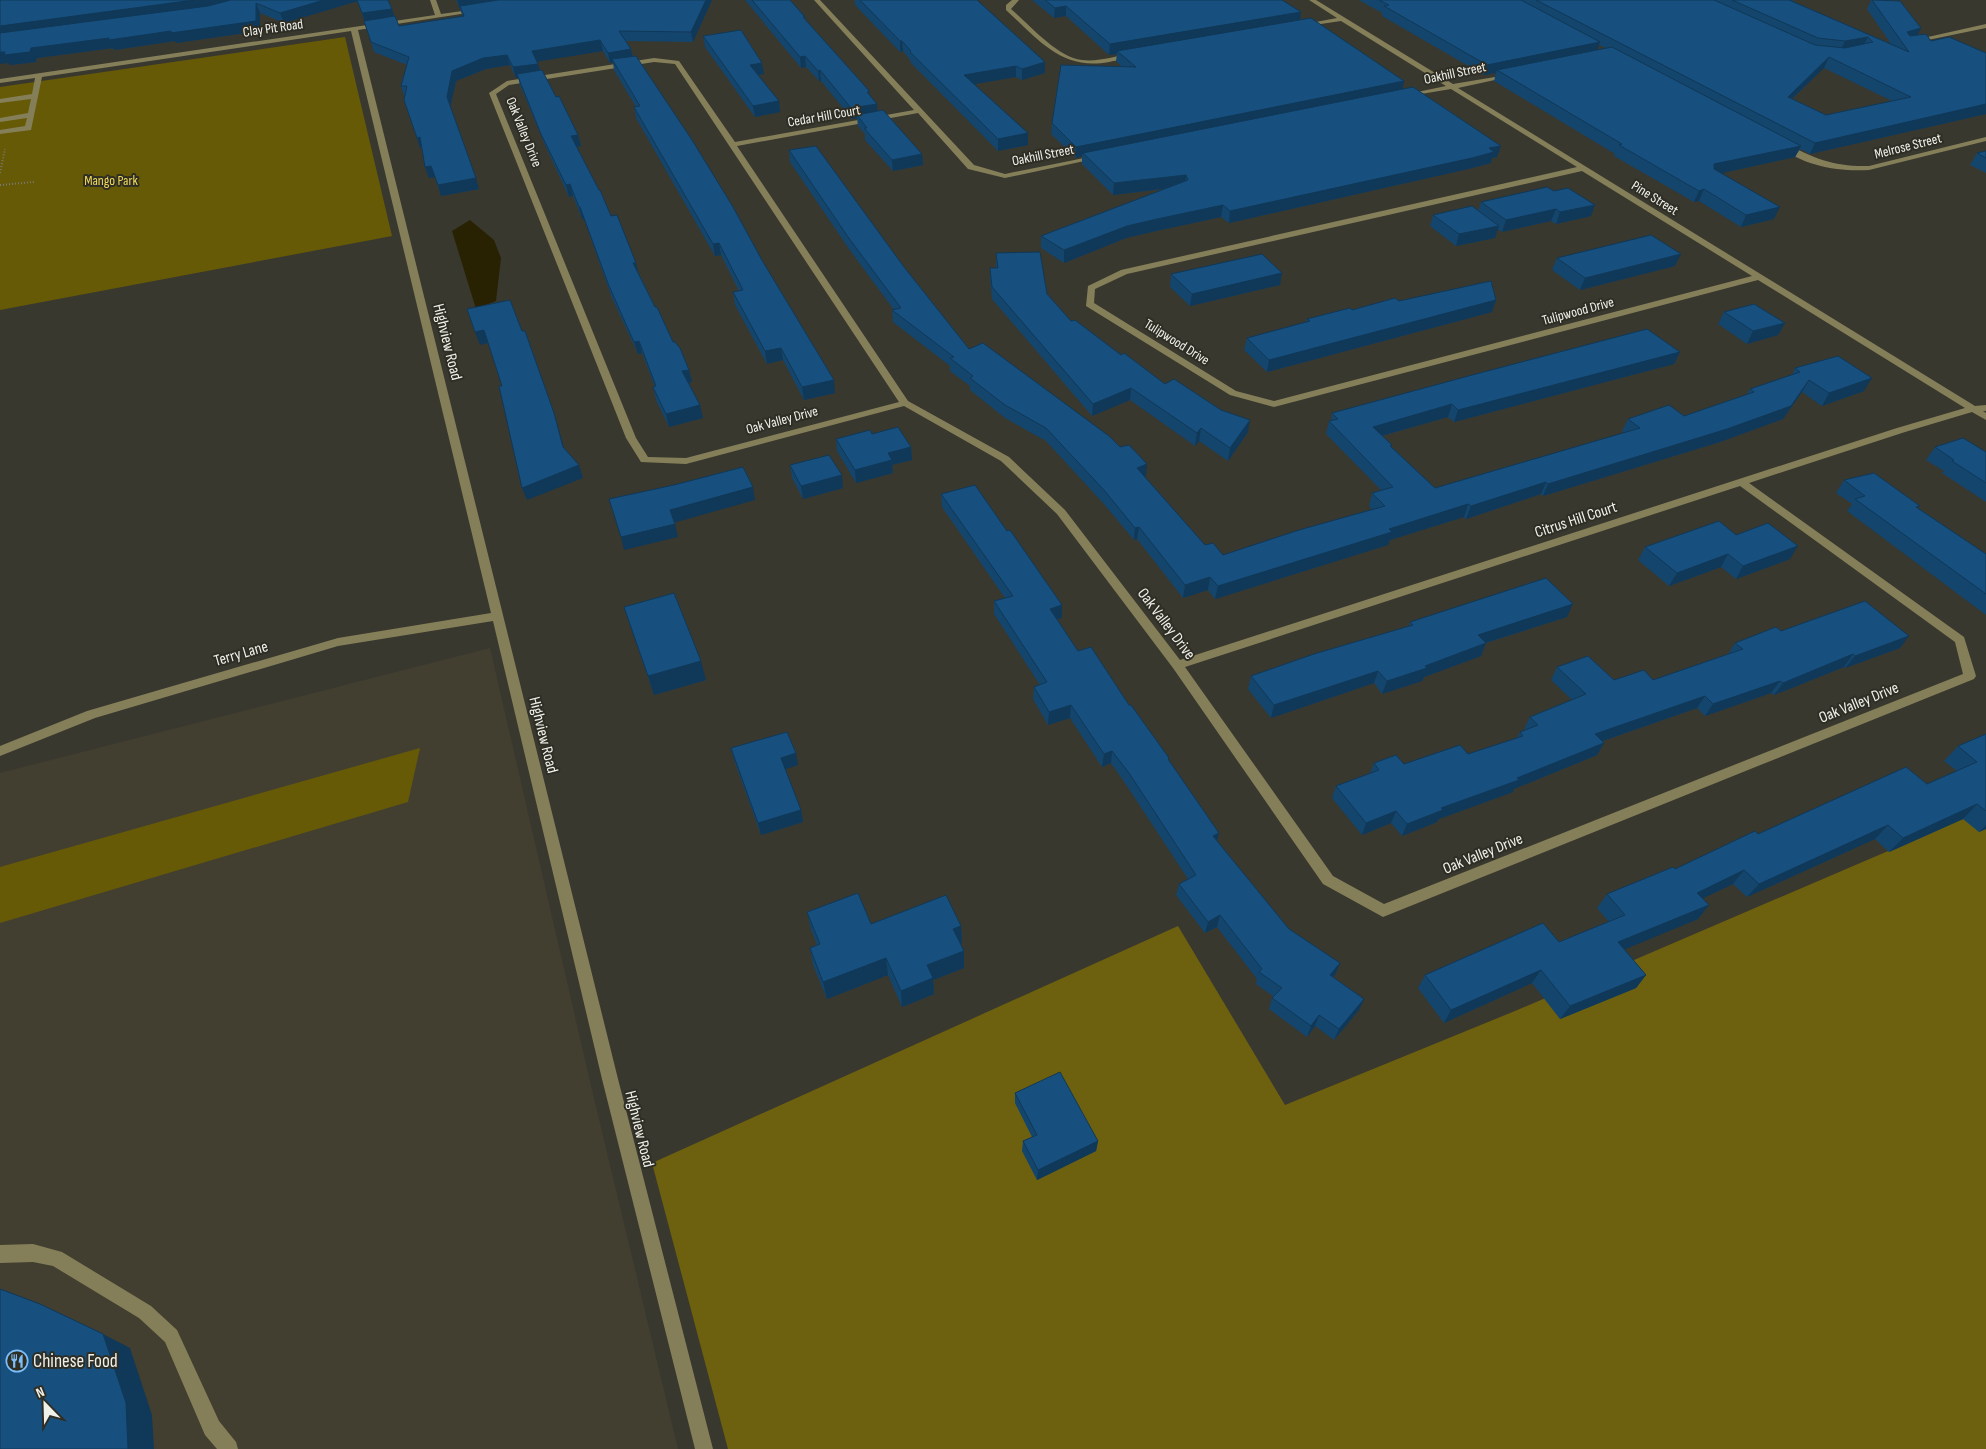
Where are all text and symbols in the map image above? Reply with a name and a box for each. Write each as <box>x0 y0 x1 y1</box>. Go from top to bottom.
street label: Clay Pit Road <box>242 15 304 41</box>
street label: Oakhill Street <box>1422 58 1488 88</box>
street label: Oak Valley Drive <box>502 95 546 169</box>
street label: Cedar Hill Court <box>786 101 862 131</box>
street label: Melrose Street <box>1873 129 1943 163</box>
street label: Oakhill Street <box>1010 141 1076 169</box>
park label: Mango Park <box>84 172 139 189</box>
street label: Pine Street <box>1628 177 1682 219</box>
street label: Tulipwood Drive <box>1540 293 1616 329</box>
street label: Highview Road <box>428 302 466 382</box>
street label: Tulipwood Drive <box>1141 315 1213 369</box>
street label: Oak Valley Drive <box>744 402 820 438</box>
street label: Citrus Hill Court <box>1532 498 1620 542</box>
street label: Oak Valley Drive <box>1133 585 1199 663</box>
street label: Terry Lane <box>212 637 270 671</box>
street label: Oak Valley Drive <box>1816 678 1902 728</box>
street label: Highview Road <box>524 695 562 775</box>
street label: Oak Valley Drive <box>1440 829 1526 879</box>
street label: Highview Road <box>620 1089 658 1169</box>
restaurant icon: Chinese Food <box>5 1349 29 1373</box>
place label: Chinese Food <box>33 1350 118 1373</box>
north arrow <box>20 1379 70 1429</box>
text: N <box>33 1383 47 1402</box>

